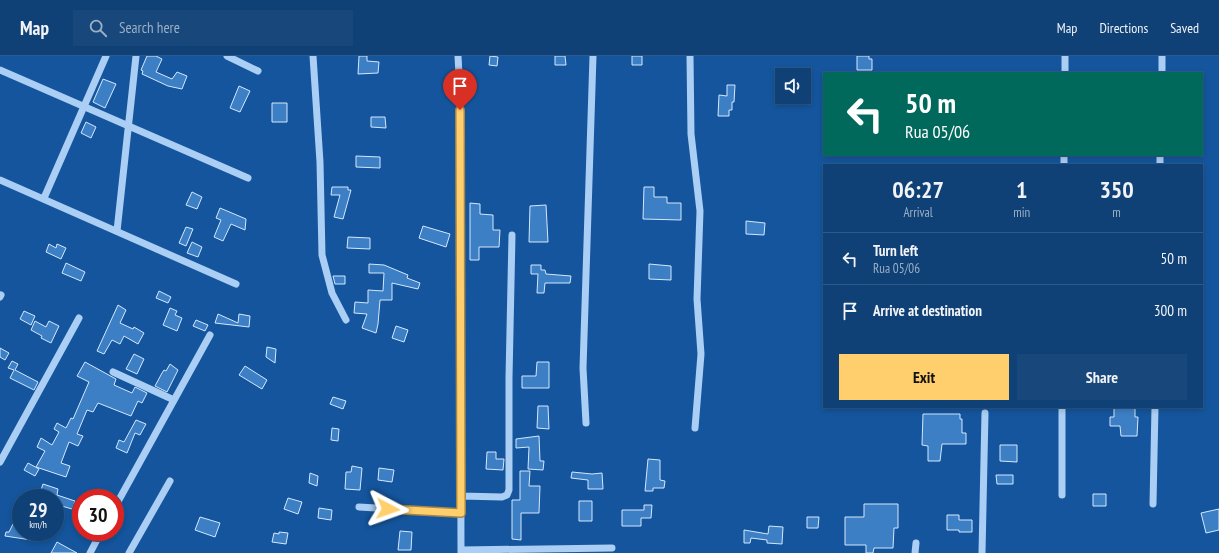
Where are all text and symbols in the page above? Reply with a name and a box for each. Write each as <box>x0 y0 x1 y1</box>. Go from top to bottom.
search box <box>73 10 353 46</box>
text: Map <box>20 16 49 40</box>
icon: search <box>87 17 109 39</box>
text: Search here <box>119 18 180 37</box>
text: Map <box>1057 19 1077 37</box>
text: Directions <box>1099 19 1148 37</box>
text: Saved <box>1170 19 1199 37</box>
map controls <box>775 68 811 104</box>
button: sound <box>775 68 811 104</box>
pin <box>443 69 477 110</box>
icon: arrive <box>449 75 471 97</box>
text: 50 m <box>905 84 956 121</box>
icon: left <box>839 88 891 140</box>
text: Rua 05/06 <box>905 120 970 143</box>
text: 06:27 <box>892 174 944 205</box>
text: 1 <box>1016 174 1027 205</box>
text: 350 <box>1099 174 1134 205</box>
text: Arrival <box>903 204 933 221</box>
text: min <box>1013 204 1030 221</box>
text: m <box>1112 204 1121 221</box>
text: Turn left <box>873 241 918 260</box>
icon: left <box>839 248 861 270</box>
text: 50 m <box>1161 249 1187 268</box>
text: Rua 05/06 <box>873 260 920 277</box>
icon: arrive <box>839 300 861 322</box>
text: Arrive at destination <box>873 301 982 320</box>
text: 300 m <box>1154 301 1187 320</box>
button: Exit <box>839 354 1009 400</box>
button: Share <box>1017 354 1187 400</box>
position arrow <box>367 488 409 530</box>
speed limit sign: 30 <box>72 489 124 541</box>
text: 29 <box>28 497 48 523</box>
text: km/h <box>29 518 47 531</box>

